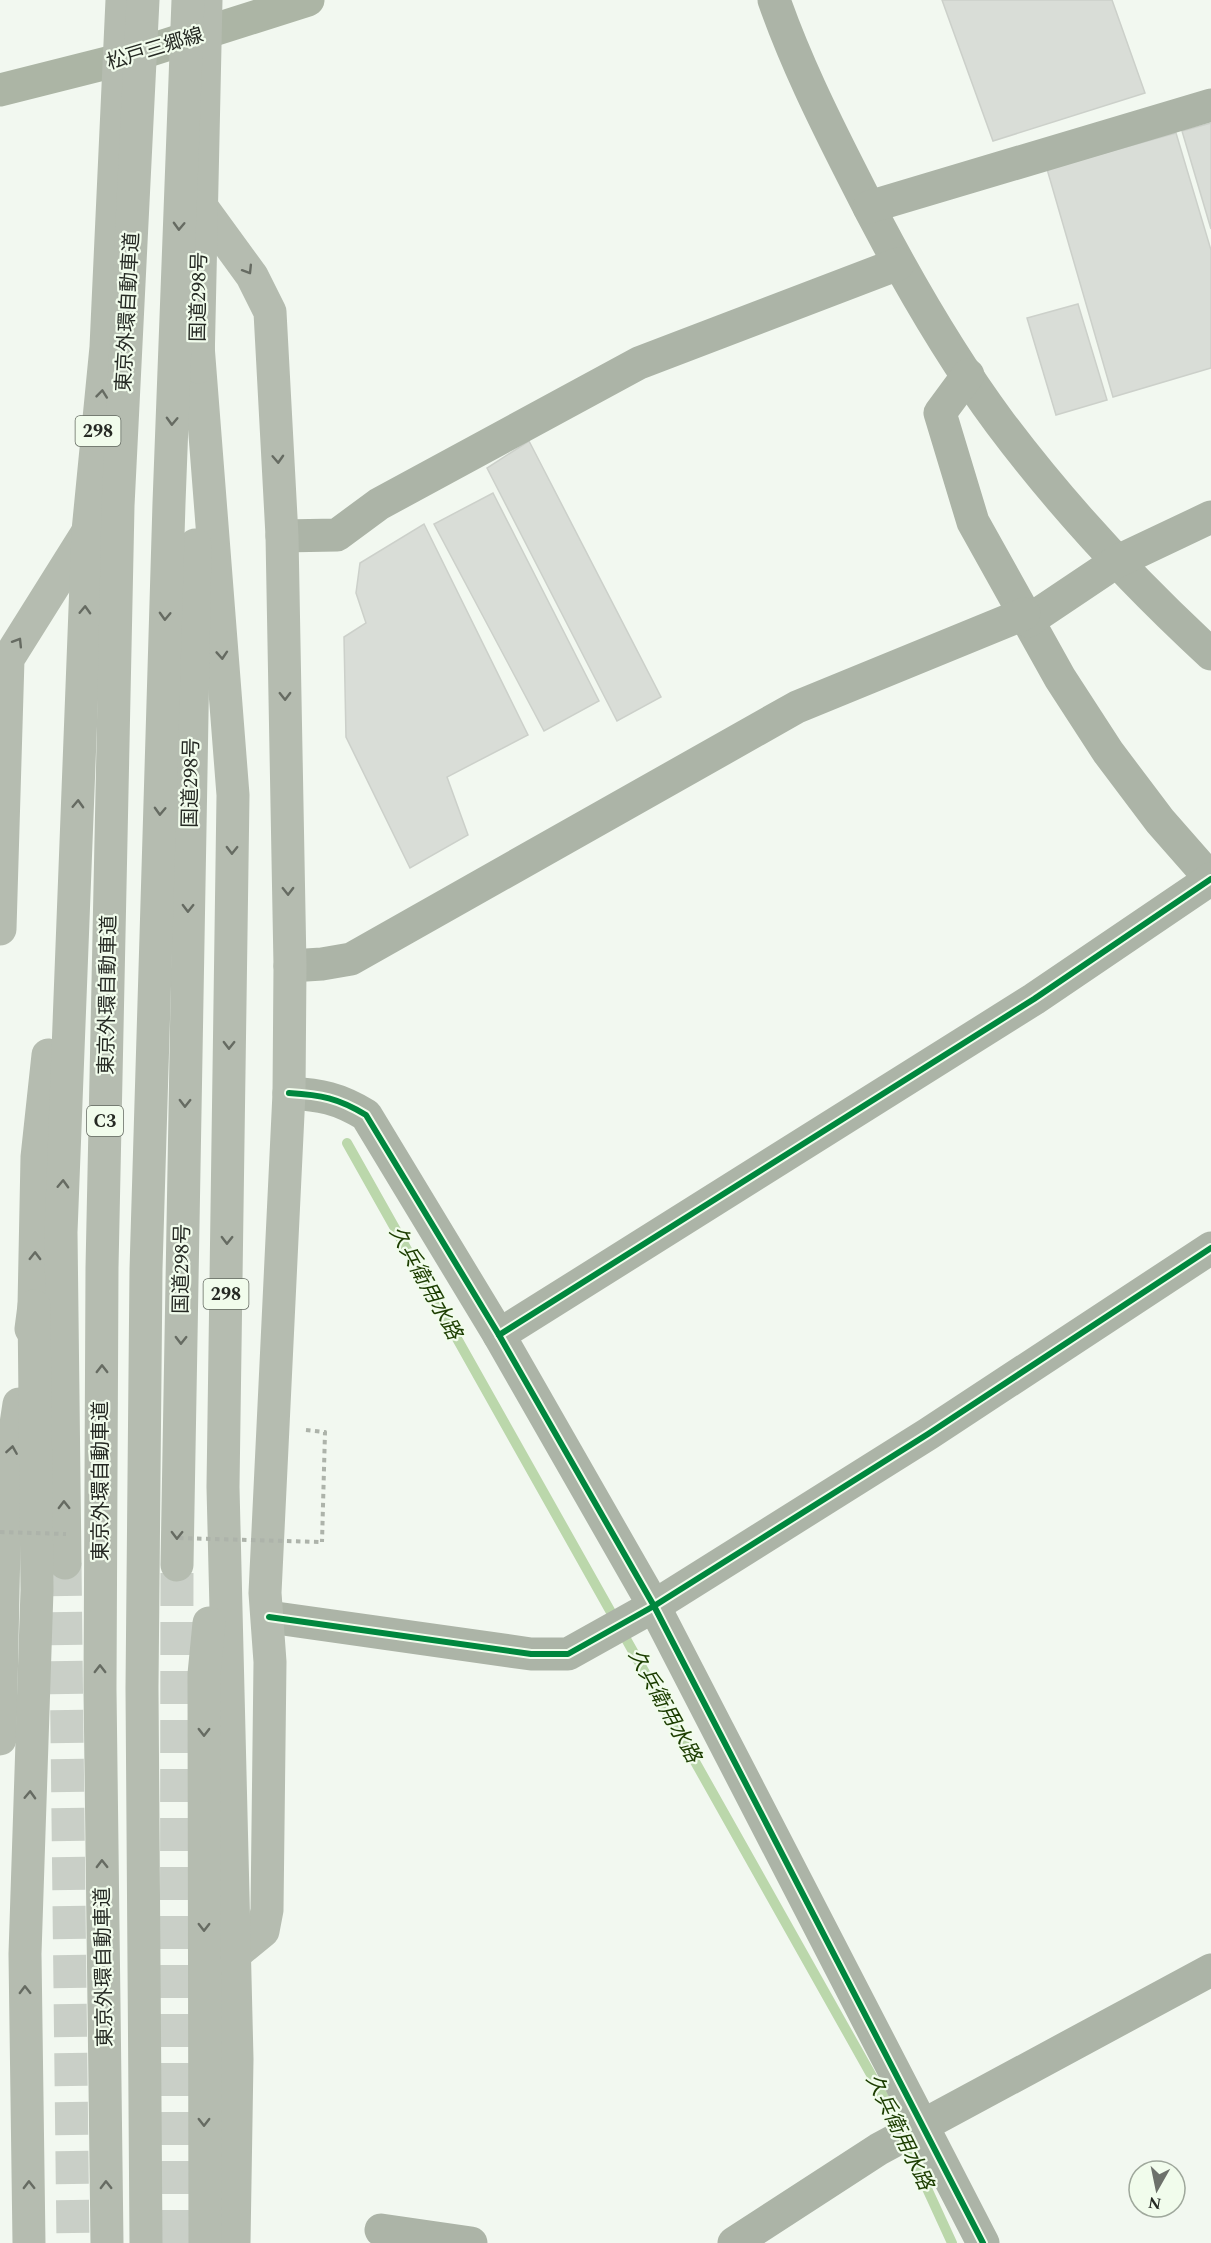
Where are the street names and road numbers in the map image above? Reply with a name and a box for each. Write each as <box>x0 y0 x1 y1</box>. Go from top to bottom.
street label: 松戸三郷線 <box>103 20 207 78</box>
street label: 東京外環自動車道 <box>109 231 147 393</box>
street label: 国道298号 <box>183 252 215 342</box>
road number: 298 <box>76 416 120 446</box>
street label: 国道298号 <box>175 738 207 828</box>
street label: 東京外環自動車道 <box>92 915 124 1075</box>
road number: C3 <box>87 1106 123 1136</box>
street label: 国道298号 <box>166 1224 198 1314</box>
road number: 298 <box>204 1279 248 1309</box>
street label: 東京外環自動車道 <box>86 1401 116 1561</box>
street label: 東京外環自動車道 <box>88 1887 120 2047</box>

